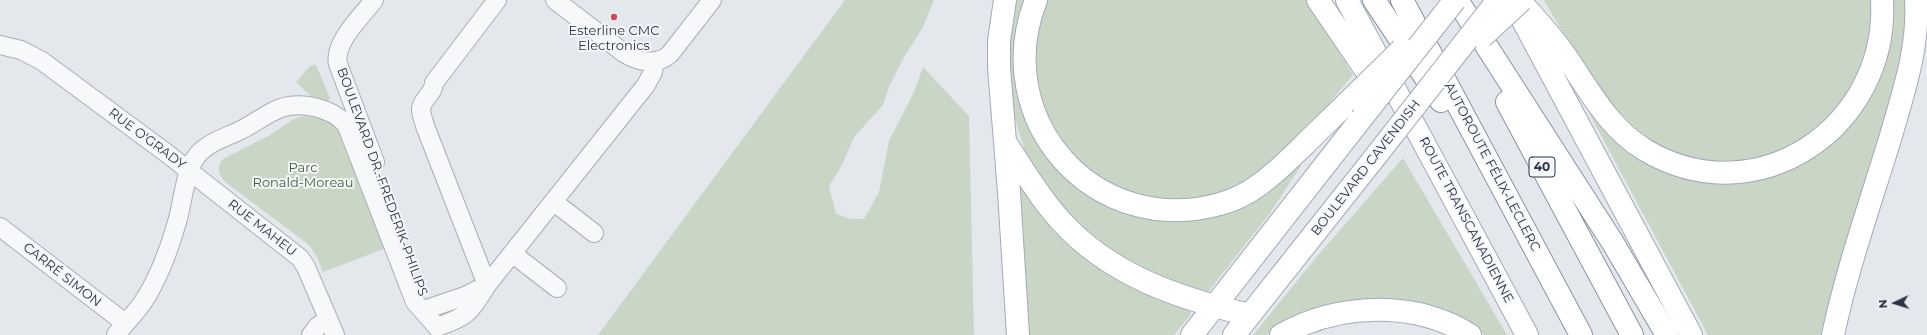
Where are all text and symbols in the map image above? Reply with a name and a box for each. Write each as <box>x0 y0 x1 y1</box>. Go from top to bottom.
marker: Esterline CMC Electronics <box>609 12 619 22</box>
place label: Esterline CMC Electronics <box>569 23 659 54</box>
street label: BOULEVARD DR.-FREDERIK-PHILIPS <box>333 66 431 298</box>
street label: AUTOROUTE FÉLIX-LECLERC <box>1441 80 1543 254</box>
street label: BOULEVARD CAVENDISH <box>1308 97 1424 239</box>
street label: RUE O'GRADY <box>105 105 189 173</box>
street label: ROUTE TRANSCANADIENNE <box>1415 134 1517 306</box>
road number: 40 <box>1529 157 1555 177</box>
park label: Parc Ronald-Moreau <box>253 160 353 191</box>
street label: RUE MAHEU <box>224 196 300 260</box>
street label: CARRÉ SIMON <box>20 240 104 310</box>
north arrow <box>1875 283 1915 323</box>
text: N <box>1876 299 1890 309</box>

